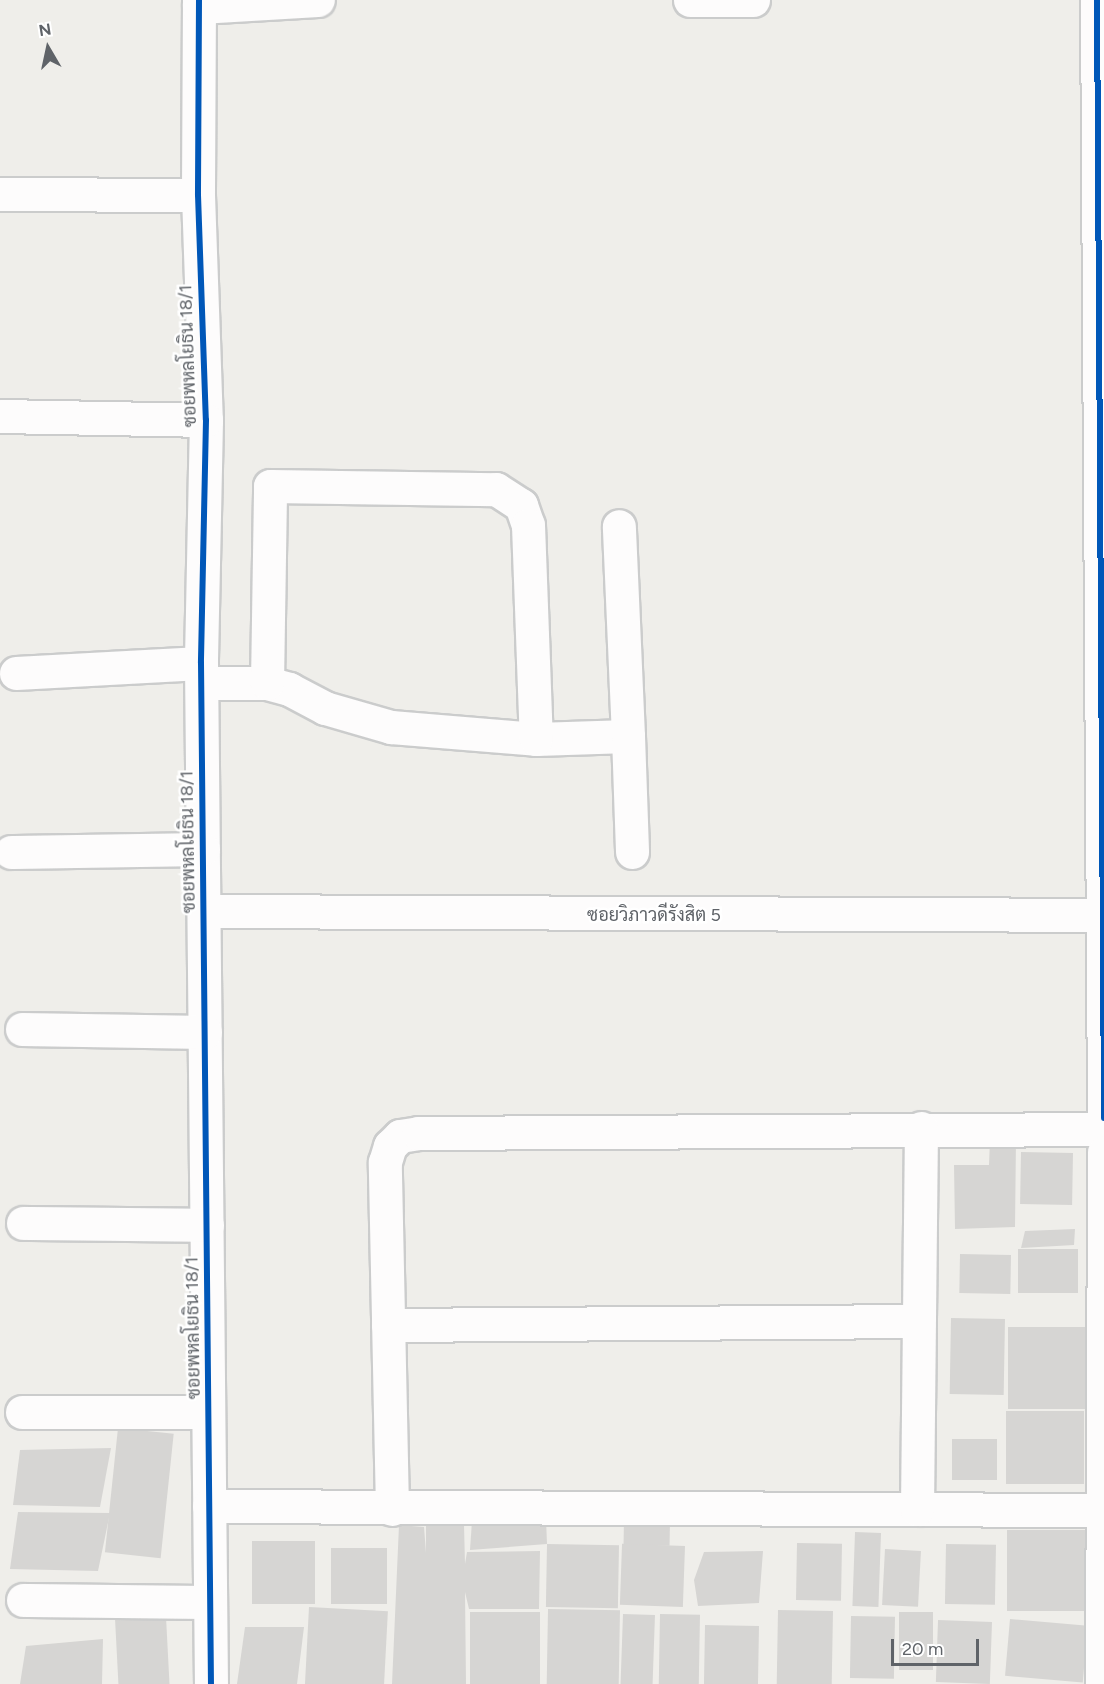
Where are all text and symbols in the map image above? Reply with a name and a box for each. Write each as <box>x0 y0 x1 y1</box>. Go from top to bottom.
north arrow <box>18 18 78 78</box>
text: N <box>38 19 53 40</box>
street label: ซอยพหลโยธิน 18/1 <box>175 284 201 428</box>
street label: ซอยพหลโยธิน 18/1 <box>176 771 200 913</box>
street label: ซอยวิภาวดีรังสิต 5 <box>587 904 721 926</box>
street label: ซอยพหลโยธิน 18/1 <box>181 1257 205 1399</box>
scale bar <box>894 1627 982 1665</box>
text: 20 m <box>902 1638 943 1660</box>

